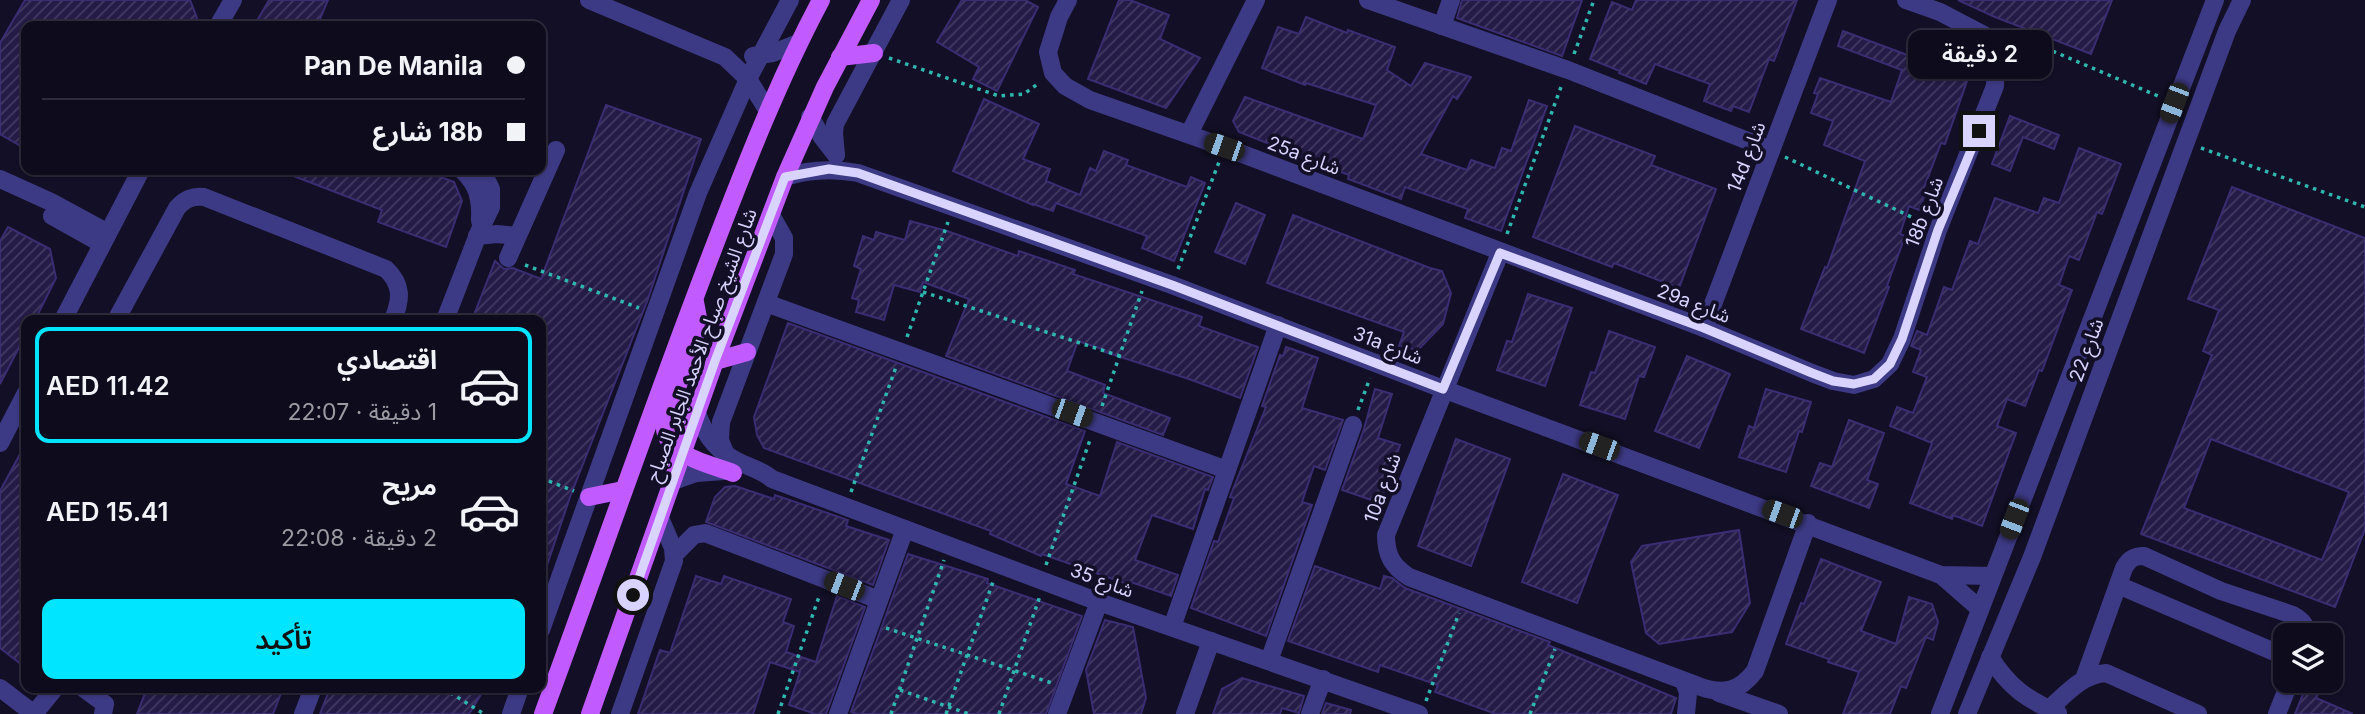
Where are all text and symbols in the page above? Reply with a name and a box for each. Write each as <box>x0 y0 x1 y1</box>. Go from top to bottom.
callout: 2 دقيقة <box>1907 30 2051 78</box>
text: 2 دقيقة <box>1942 40 2018 68</box>
text: Pan De Manila <box>304 50 483 81</box>
car <box>2157 80 2192 126</box>
route end <box>1963 115 1995 147</box>
text: 18b شارع <box>373 116 483 147</box>
street label: 14d شارع <box>1722 119 1772 197</box>
car <box>1201 130 1248 164</box>
street label: 25a شارع <box>1263 131 1344 182</box>
street label: 18b شارع <box>1901 174 1950 251</box>
street label: شارع الشيخ صباح الأحمد الجابر الصباح <box>641 205 765 486</box>
street label: 29a شارع <box>1653 279 1734 330</box>
street label: شارع 22 <box>2064 315 2110 386</box>
street label: 31a شارع <box>1349 322 1426 371</box>
text: اقتصادي <box>337 344 437 375</box>
icon: car <box>458 354 521 417</box>
text: AED 11.42 <box>46 370 170 401</box>
car <box>1049 396 1096 430</box>
text: 1 دقيقة · 22:07 <box>287 398 437 426</box>
car <box>1576 429 1623 463</box>
street label: 10a شارع <box>1359 450 1408 527</box>
text: مريح <box>382 470 437 501</box>
icon: car <box>458 480 521 543</box>
text: AED 15.41 <box>46 496 168 527</box>
car <box>1997 496 2032 542</box>
car <box>1759 497 1806 531</box>
text: 2 دقيقة · 22:08 <box>281 524 437 552</box>
street label: شارع 35 <box>1066 558 1137 604</box>
car <box>821 569 868 603</box>
route start <box>617 579 649 611</box>
button: تأكيد <box>42 599 525 679</box>
map controls <box>2273 623 2343 693</box>
button: layers <box>2273 623 2343 693</box>

